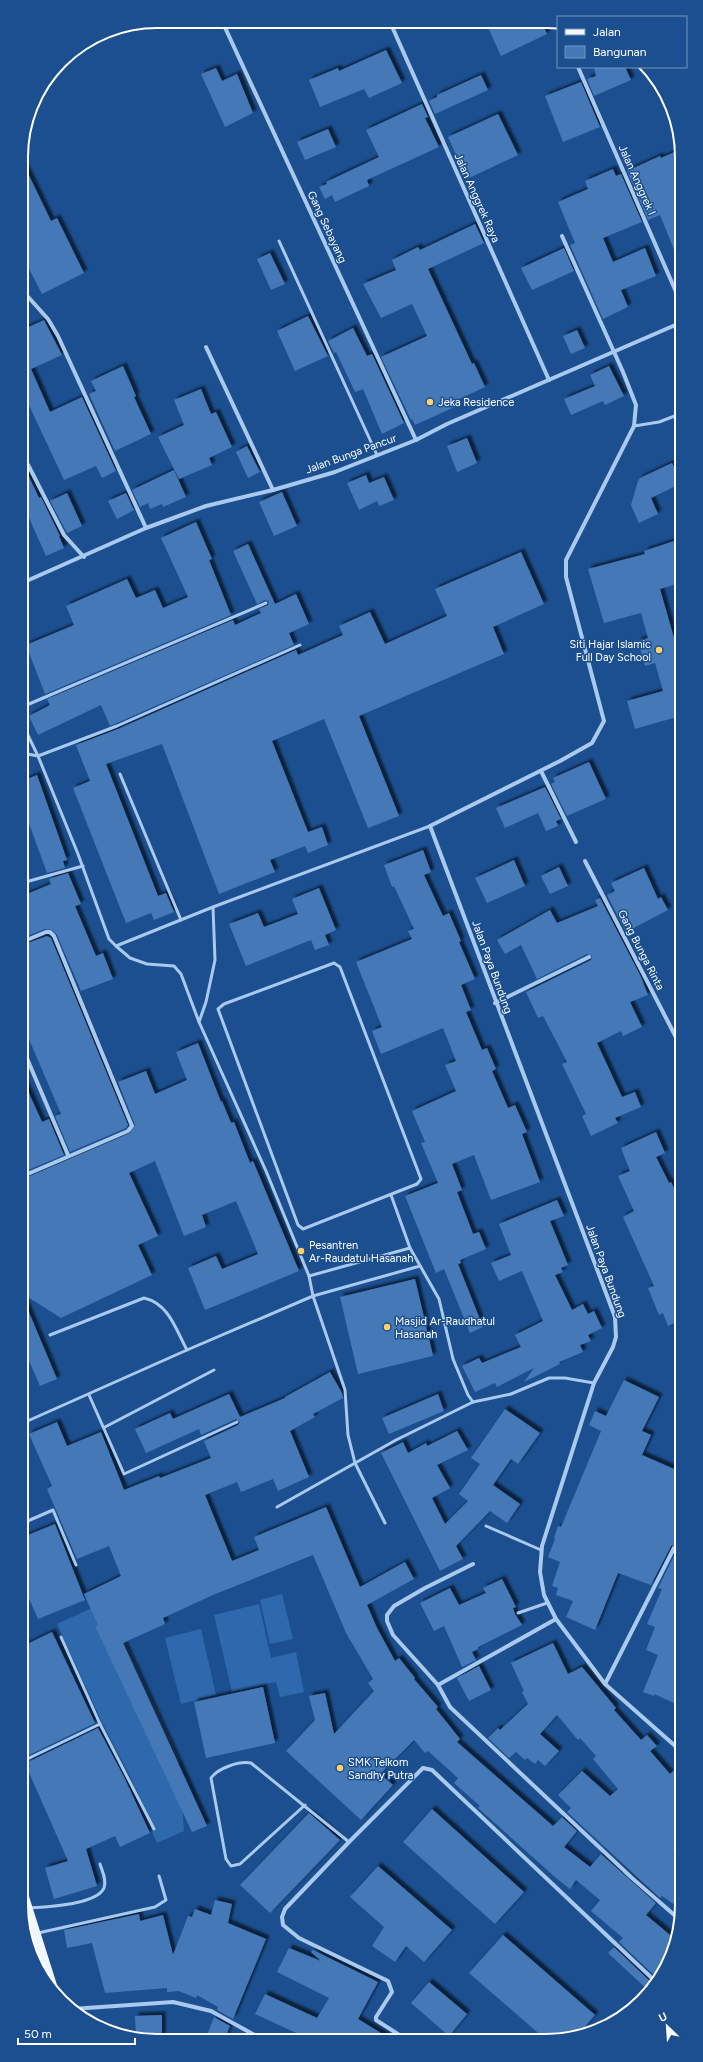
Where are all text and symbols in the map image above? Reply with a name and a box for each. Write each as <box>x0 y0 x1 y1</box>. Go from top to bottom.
legend <box>557 16 687 68</box>
text: Jalan <box>593 25 621 39</box>
text: Bangunan <box>593 45 647 59</box>
street label: Jalan Anggrek I <box>616 143 658 217</box>
street label: Jalan Anggrek Raya <box>452 151 502 245</box>
street label: Gang Sebayang <box>305 189 349 265</box>
place label: Jeka Residence <box>438 396 514 409</box>
marker: Jeka Residence <box>425 397 435 407</box>
street label: Jalan Bunga Pancur <box>304 431 398 476</box>
place label: Siti Hajar Islamic Full Day School <box>569 638 651 664</box>
marker: Siti Hajar Islamic Full Day School <box>654 645 664 655</box>
street label: Gang Bunga Rinta <box>615 908 667 992</box>
street label: Jalan Paya Bundung <box>469 919 515 1015</box>
street label: Jalan Paya Bundung <box>583 1223 629 1319</box>
place label: Pesantren Ar-Raudatul Hasanah <box>309 1239 413 1265</box>
marker: Pesantren Ar-Raudatul Hasanah <box>296 1246 306 1256</box>
place label: Masjid Ar-Raudhatul Hasanah <box>395 1315 495 1341</box>
marker: Masjid Ar-Raudhatul Hasanah <box>382 1322 392 1332</box>
place label: SMK Telkom Sandhy Putra <box>348 1756 413 1782</box>
marker: SMK Telkom Sandhy Putra <box>335 1763 345 1773</box>
north arrow <box>647 2006 687 2046</box>
text: U <box>657 2010 669 2025</box>
scale bar <box>18 2020 135 2046</box>
text: 50 m <box>24 2027 52 2041</box>

